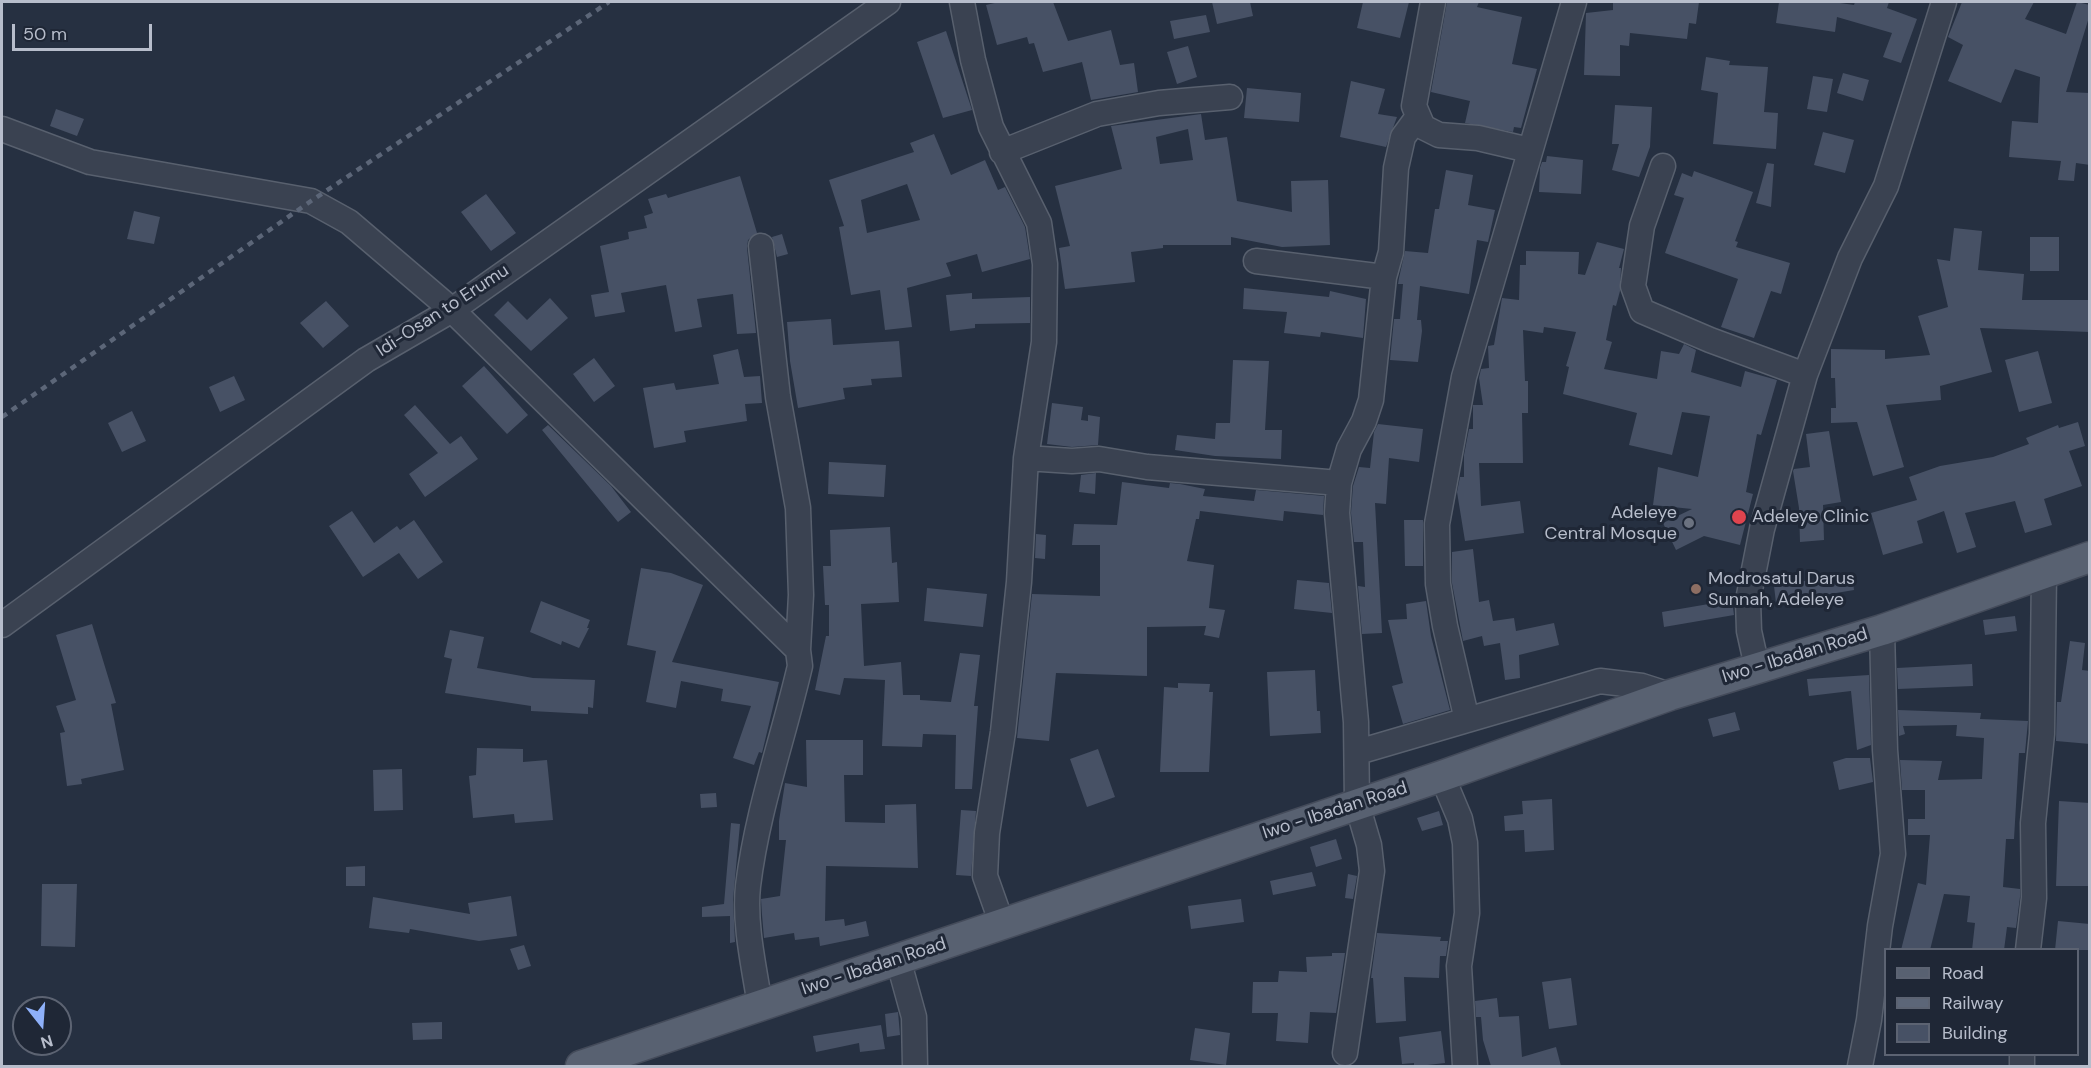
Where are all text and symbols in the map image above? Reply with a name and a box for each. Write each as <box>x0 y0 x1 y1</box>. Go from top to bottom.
scale bar <box>15 12 154 50</box>
text: 50 m <box>23 22 67 46</box>
street label: Idi-Osan to Erumu <box>373 260 513 362</box>
place label: Adeleye Central Mosque <box>1545 502 1677 544</box>
place label: Adeleye Clinic <box>1752 506 1869 528</box>
marker: Adeleye Clinic <box>1730 508 1748 526</box>
marker: Adeleye Central Mosque <box>1682 516 1696 530</box>
place label: Modrosatul Darus Sunnah, Adeleye <box>1708 568 1855 610</box>
marker: Modrosatul Darus Sunnah, Adeleye <box>1689 582 1703 596</box>
street label: Iwo - Ibadan Road <box>1720 624 1870 688</box>
street label: Iwo - Ibadan Road <box>1260 777 1410 845</box>
street label: Iwo - Ibadan Road <box>799 933 949 1001</box>
legend <box>1884 948 2079 1056</box>
text: Road <box>1942 961 1984 985</box>
text: Railway <box>1942 991 2004 1015</box>
north arrow <box>12 996 72 1056</box>
text: Building <box>1942 1021 2007 1045</box>
text: N <box>38 1030 55 1054</box>

